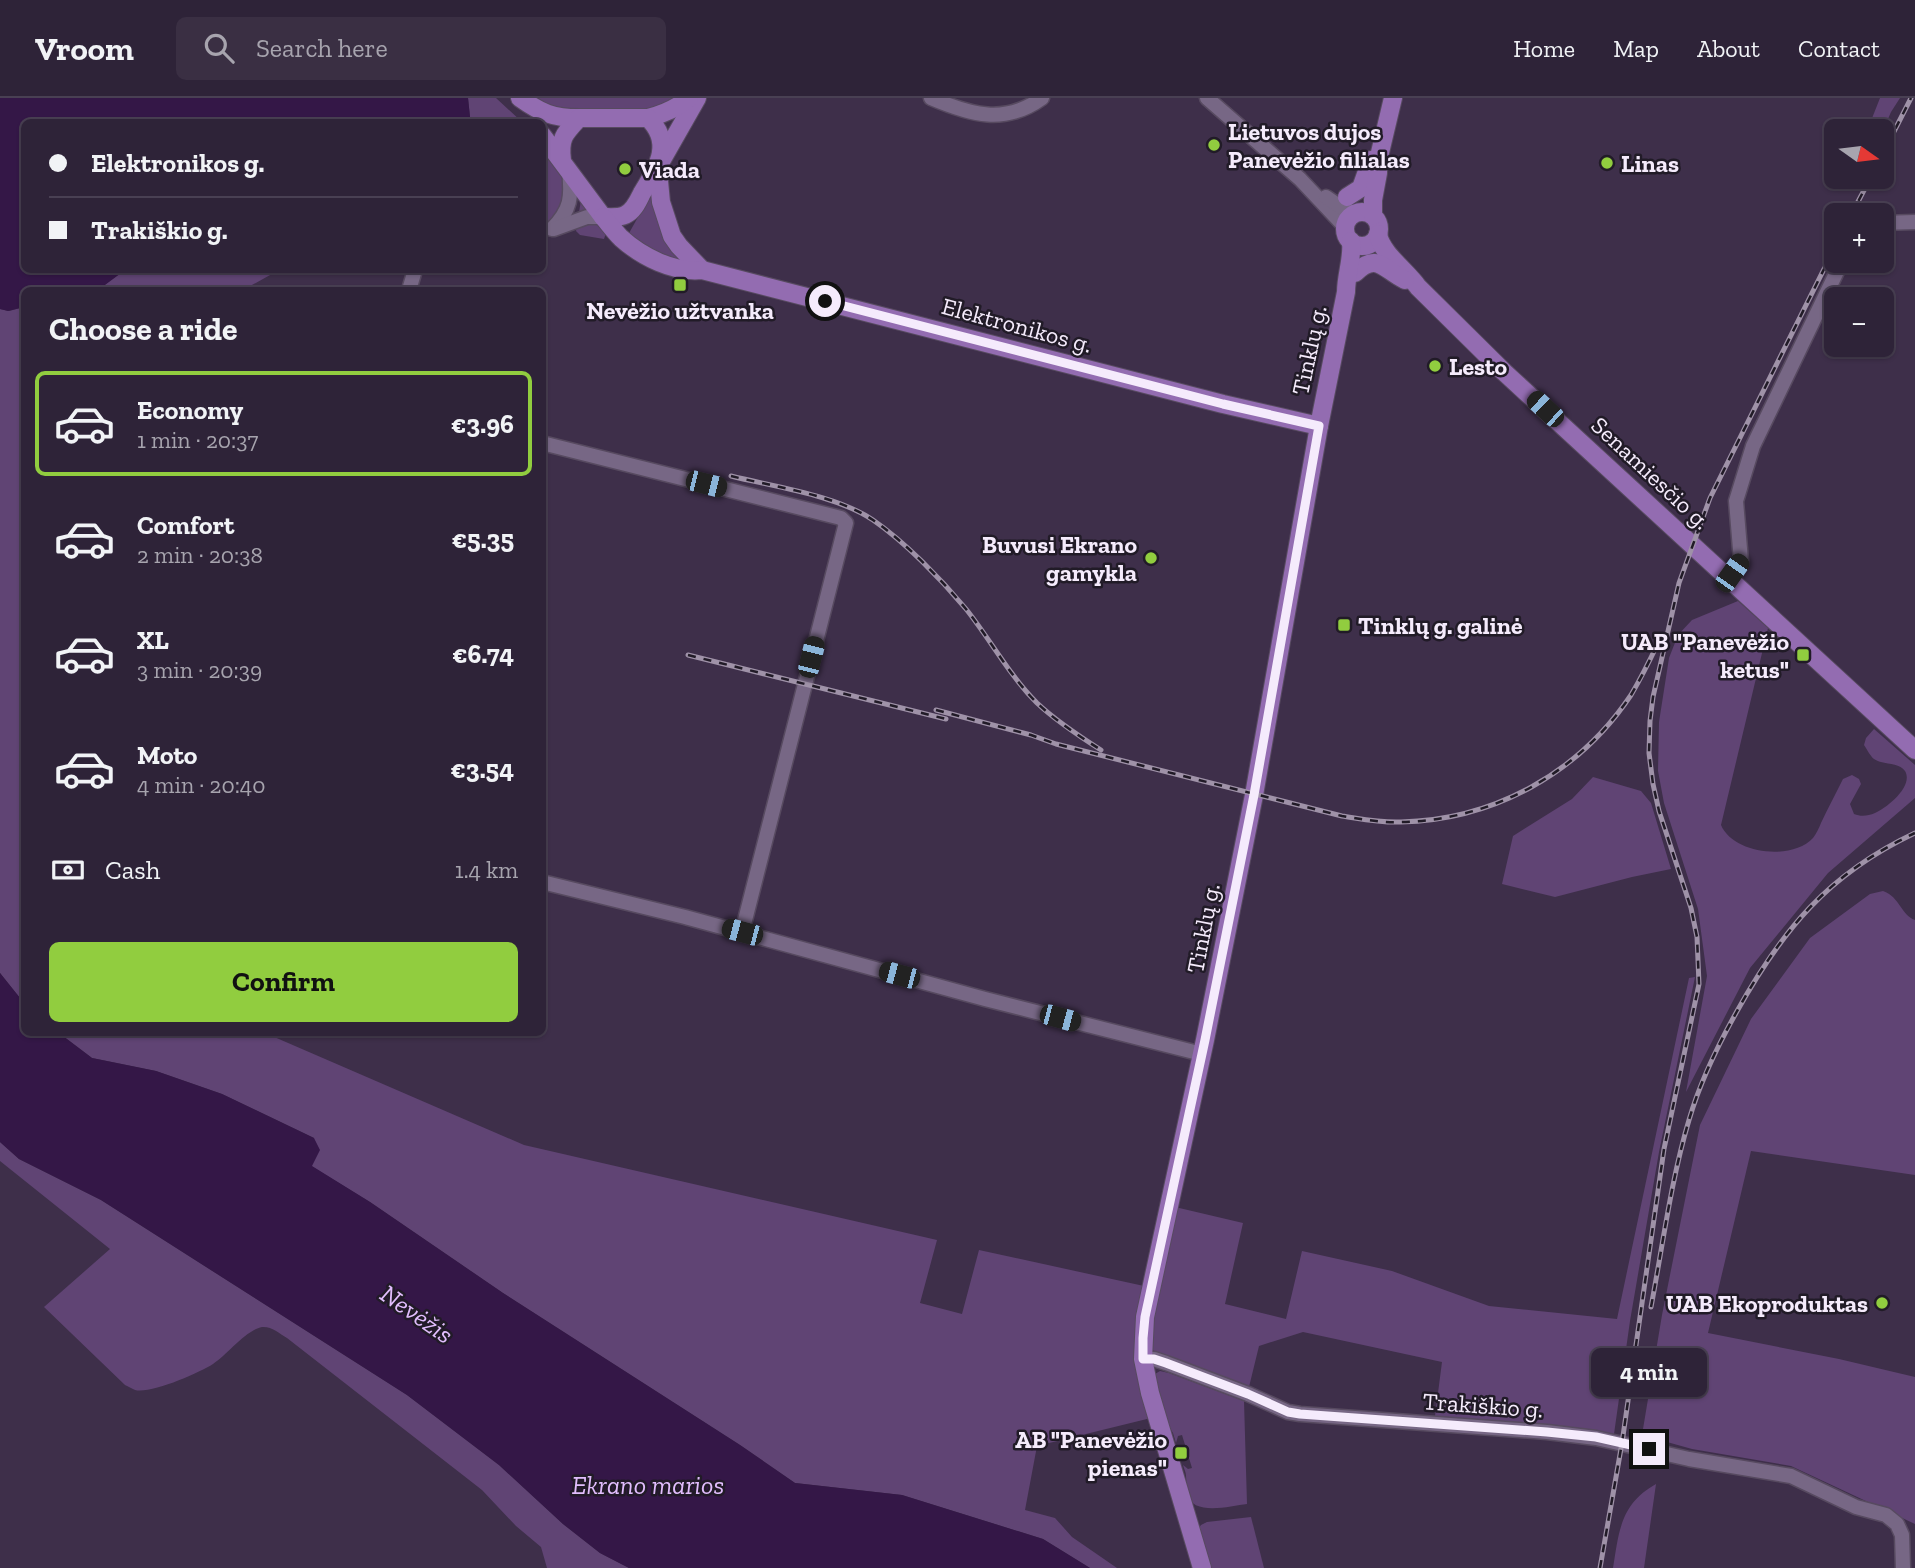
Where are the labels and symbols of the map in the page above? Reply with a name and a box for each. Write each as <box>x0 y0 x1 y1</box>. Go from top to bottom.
place label: Lietuvos dujos Panevėžio filialas <box>1228 117 1410 174</box>
north arrow <box>1824 119 1894 189</box>
marker: Lietuvos dujos Panevėžio filialas <box>1206 137 1222 153</box>
place label: Linas <box>1621 149 1679 178</box>
place label: Viada <box>639 155 700 184</box>
marker: Linas <box>1599 155 1615 171</box>
marker: Viada <box>617 161 633 177</box>
marker: Nevėžio užtvanka <box>672 277 688 293</box>
route start <box>809 285 841 317</box>
street label: Elektronikos g. <box>939 291 1095 359</box>
place label: Nevėžio užtvanka <box>586 296 774 325</box>
street label: Tinklų g. <box>1285 302 1333 398</box>
place label: Lesto <box>1449 352 1508 381</box>
marker: Lesto <box>1427 358 1443 374</box>
car <box>1523 387 1568 431</box>
street label: Senamiesčio g. <box>1586 411 1716 535</box>
car <box>684 469 729 499</box>
place label: Buvusi Ekrano gamykla <box>982 530 1137 587</box>
marker: Buvusi Ekrano gamykla <box>1143 550 1159 566</box>
car <box>1712 550 1753 596</box>
place label: Tinklų g. galinė <box>1358 611 1523 640</box>
marker: Tinklų g. galinė <box>1336 617 1352 633</box>
place label: UAB "Panevėžio ketus" <box>1621 627 1789 684</box>
car <box>796 634 827 680</box>
marker: UAB "Panevėžio ketus" <box>1795 647 1811 663</box>
street label: Tinklų g. <box>1180 881 1226 975</box>
car <box>719 916 766 948</box>
car <box>876 959 923 991</box>
car <box>1037 1002 1084 1034</box>
water label: Nevėžis <box>374 1277 460 1351</box>
place label: UAB Ekoproduktas <box>1666 1289 1868 1318</box>
marker: UAB Ekoproduktas <box>1874 1295 1890 1311</box>
callout: 4 min <box>1591 1348 1707 1396</box>
street label: Trakiškio g. <box>1422 1386 1544 1424</box>
place label: AB "Panevėžio pienas" <box>1015 1425 1167 1482</box>
route end <box>1633 1433 1665 1465</box>
marker: AB "Panevėžio pienas" <box>1173 1445 1189 1461</box>
water label: Ekrano marios <box>572 1469 724 1501</box>

